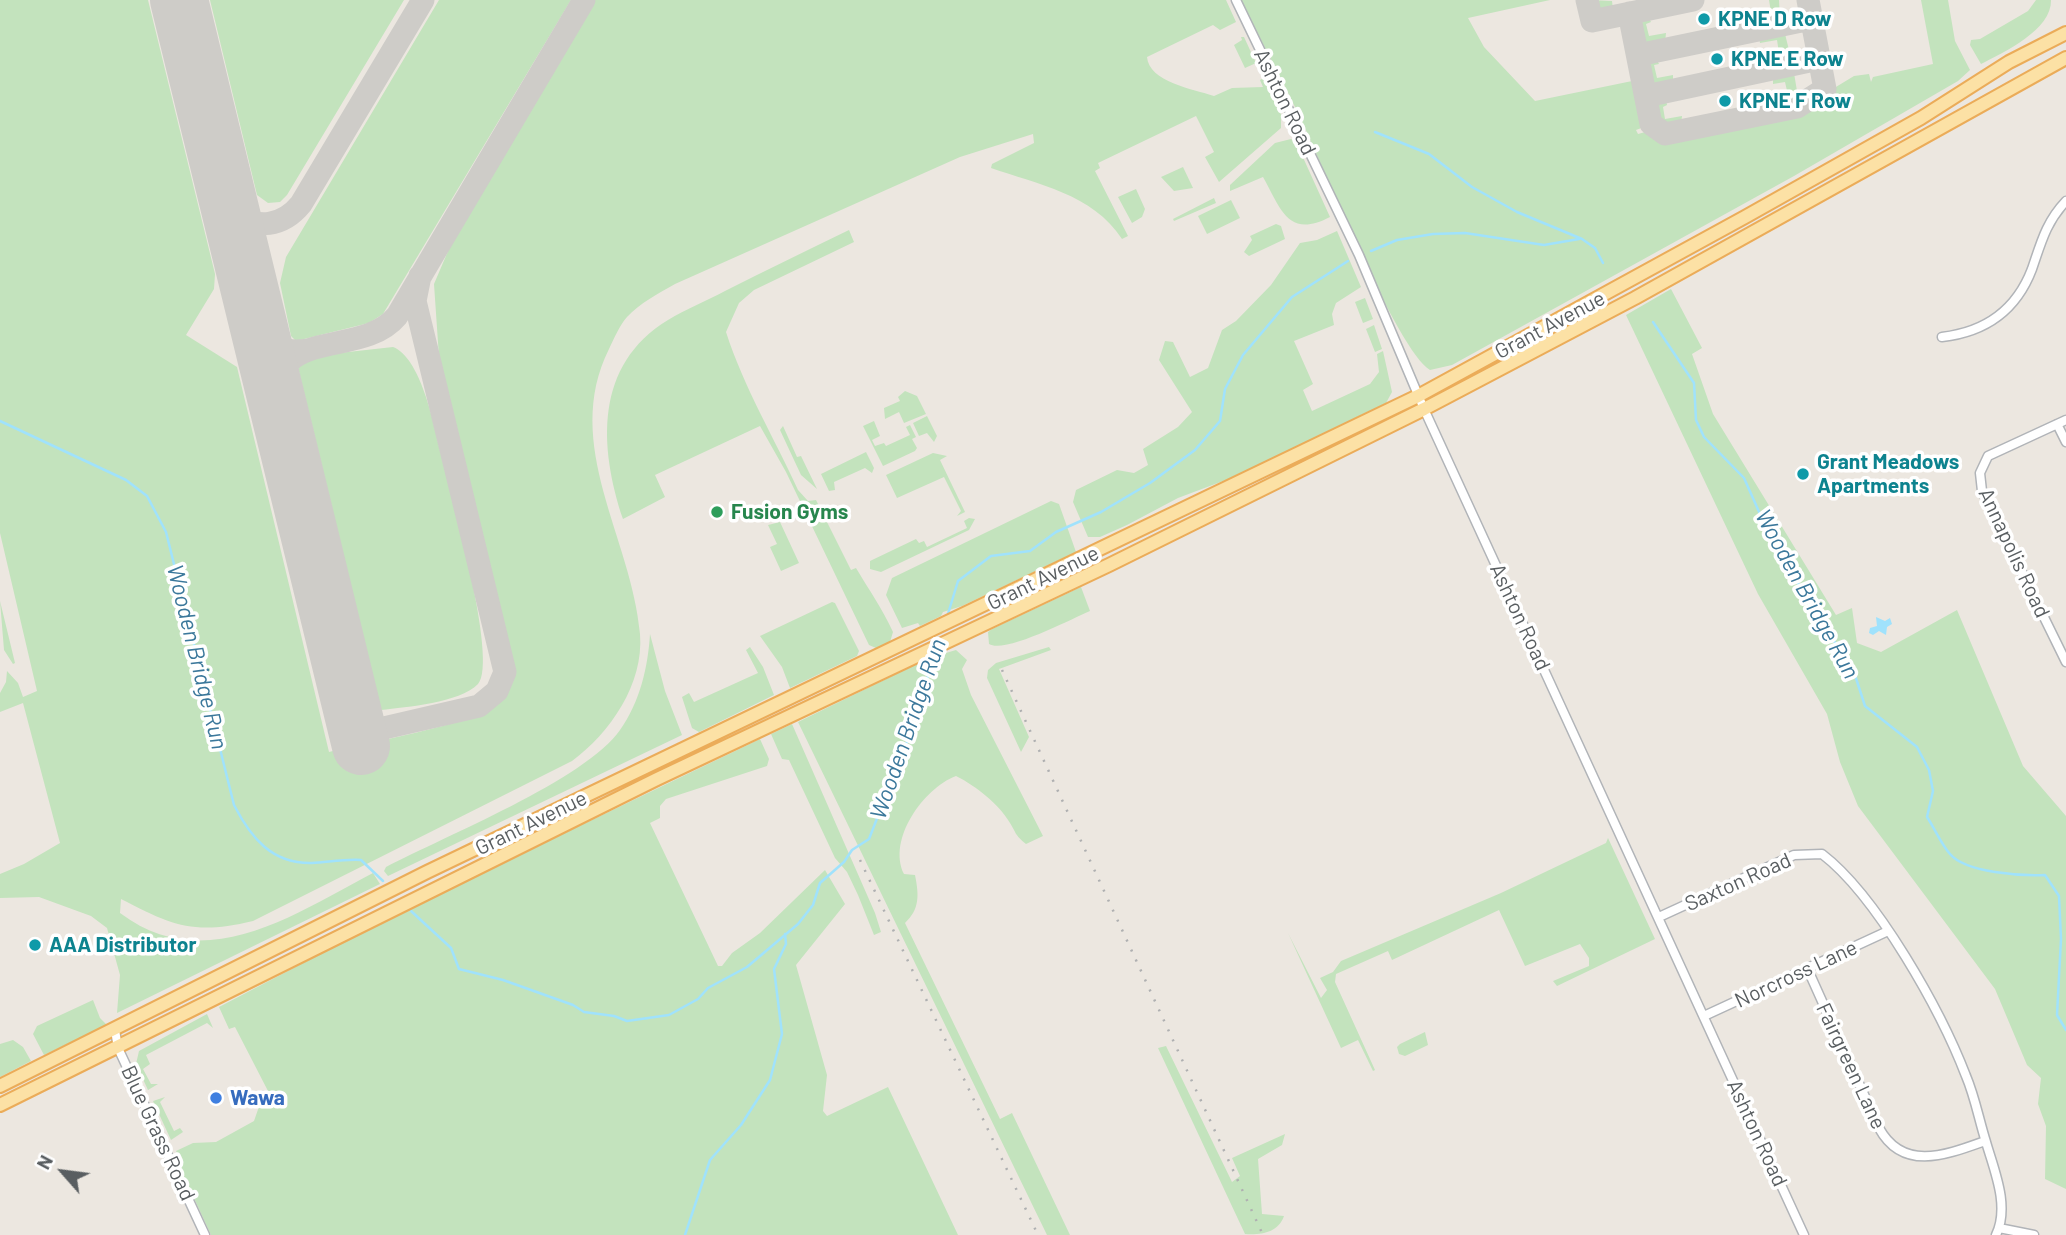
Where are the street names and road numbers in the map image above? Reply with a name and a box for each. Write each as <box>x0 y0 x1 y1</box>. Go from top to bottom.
street label: Ashton Road <box>1248 45 1322 159</box>
street label: Grant Avenue <box>1491 285 1609 365</box>
street label: Annapolis Road <box>1973 484 2055 622</box>
street label: Grant Avenue <box>983 540 1103 616</box>
street label: Ashton Road <box>1484 560 1556 674</box>
street label: Grant Avenue <box>471 785 591 861</box>
street label: Saxton Road <box>1681 847 1795 917</box>
street label: Norcross Lane <box>1731 935 1861 1013</box>
street label: Fairgreen Lane <box>1811 999 1891 1133</box>
street label: Blue Grass Road <box>116 1061 200 1205</box>
street label: Ashton Road <box>1721 1076 1793 1190</box>

